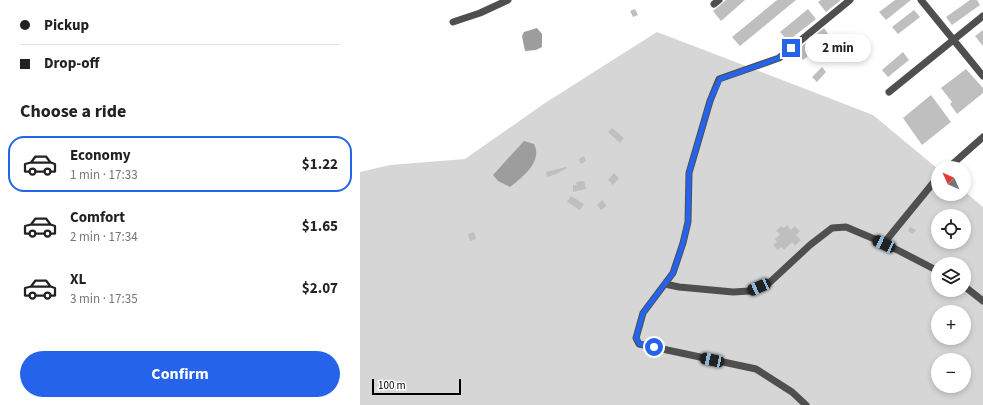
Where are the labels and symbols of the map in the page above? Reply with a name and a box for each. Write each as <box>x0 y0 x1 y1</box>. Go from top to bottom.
callout: 2 min <box>805 34 871 62</box>
route end <box>782 39 800 57</box>
north arrow <box>931 161 971 201</box>
car <box>871 233 897 255</box>
car <box>746 277 772 297</box>
route start <box>645 338 663 356</box>
car <box>699 352 725 368</box>
scale bar <box>372 377 461 396</box>

